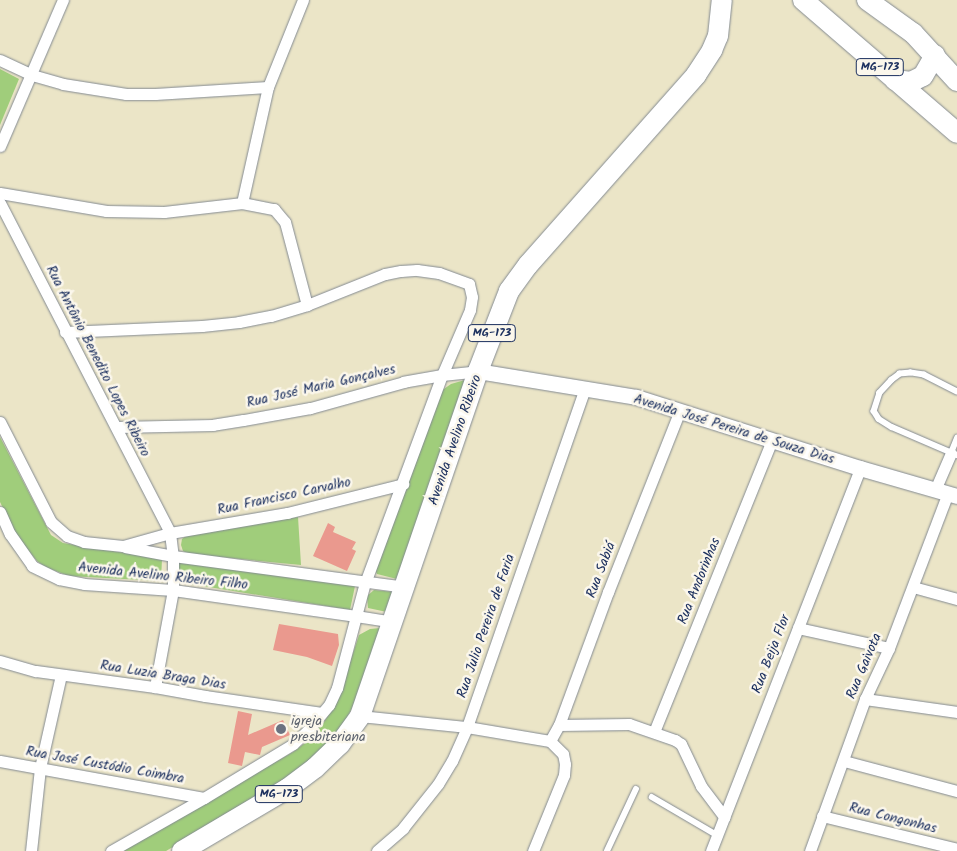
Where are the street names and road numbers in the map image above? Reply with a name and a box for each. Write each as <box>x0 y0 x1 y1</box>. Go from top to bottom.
road number: MG-173 <box>855 58 905 76</box>
street label: Rua Antônio Benedito Lopes Ribeiro <box>42 263 154 459</box>
road number: MG-173 <box>467 323 517 342</box>
street label: Rua José Maria Gonçalves <box>245 361 397 411</box>
street label: Avenida Avelino Ribeiro <box>425 372 485 508</box>
street label: Avenida José Pereira de Souza Dias <box>632 390 836 468</box>
street label: Rua Francisco Carvalho <box>216 474 352 518</box>
street label: Rua Andorinhas <box>674 535 724 627</box>
street label: Rua Sabiá <box>583 540 619 600</box>
street label: Rua Julio Pereira de Faria <box>453 552 519 700</box>
street label: Avenida Avelino Ribeiro Filho <box>77 559 249 593</box>
street label: Rua Beija Flor <box>748 612 794 696</box>
street label: Rua Gaivota <box>843 631 885 701</box>
street label: Rua Luzia Braga Dias <box>99 657 227 693</box>
street label: Rua José Custódio Coimbra <box>24 743 186 787</box>
road number: MG-173 <box>254 784 304 804</box>
street label: Rua Congonhas <box>847 799 939 837</box>

